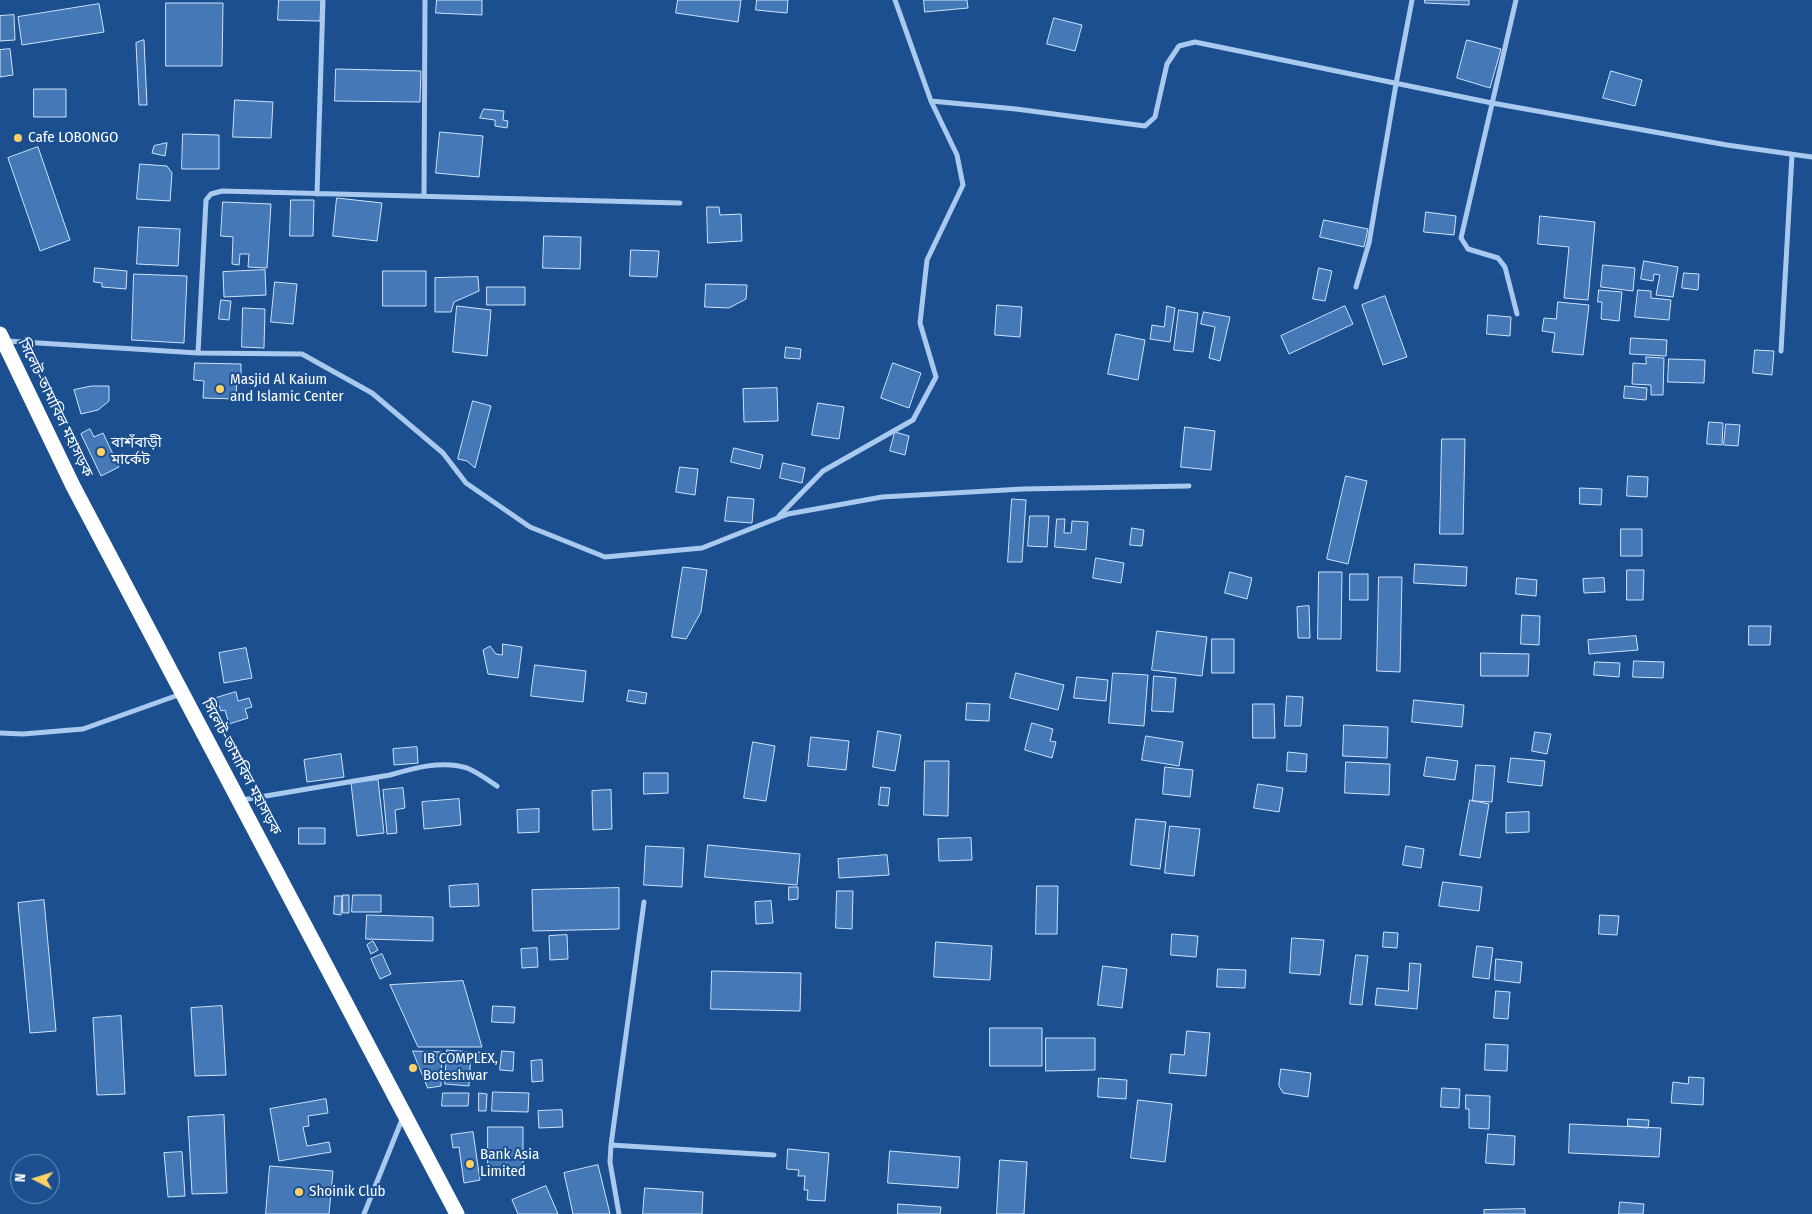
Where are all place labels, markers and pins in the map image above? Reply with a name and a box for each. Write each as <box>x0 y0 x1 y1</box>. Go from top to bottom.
place label: Cafe LOBONGO <box>28 129 118 147</box>
marker: Cafe LOBONGO <box>12 132 24 144</box>
place label: Masjid Al Kaium and Islamic Center <box>230 371 344 406</box>
marker: Masjid Al Kaium and Islamic Center <box>214 383 226 395</box>
place label: বাশঁবাড়ী মার্কেট <box>111 434 162 469</box>
marker: বাশঁবাড়ী মার্কেট <box>95 446 107 458</box>
place label: IB COMPLEX, Boteshwar <box>423 1050 498 1085</box>
marker: IB COMPLEX, Boteshwar <box>407 1062 419 1074</box>
place label: Bank Asia Limited <box>480 1146 539 1181</box>
marker: Bank Asia Limited <box>464 1158 476 1170</box>
place label: Shoinik Club <box>309 1183 385 1201</box>
marker: Shoinik Club <box>293 1186 305 1198</box>

